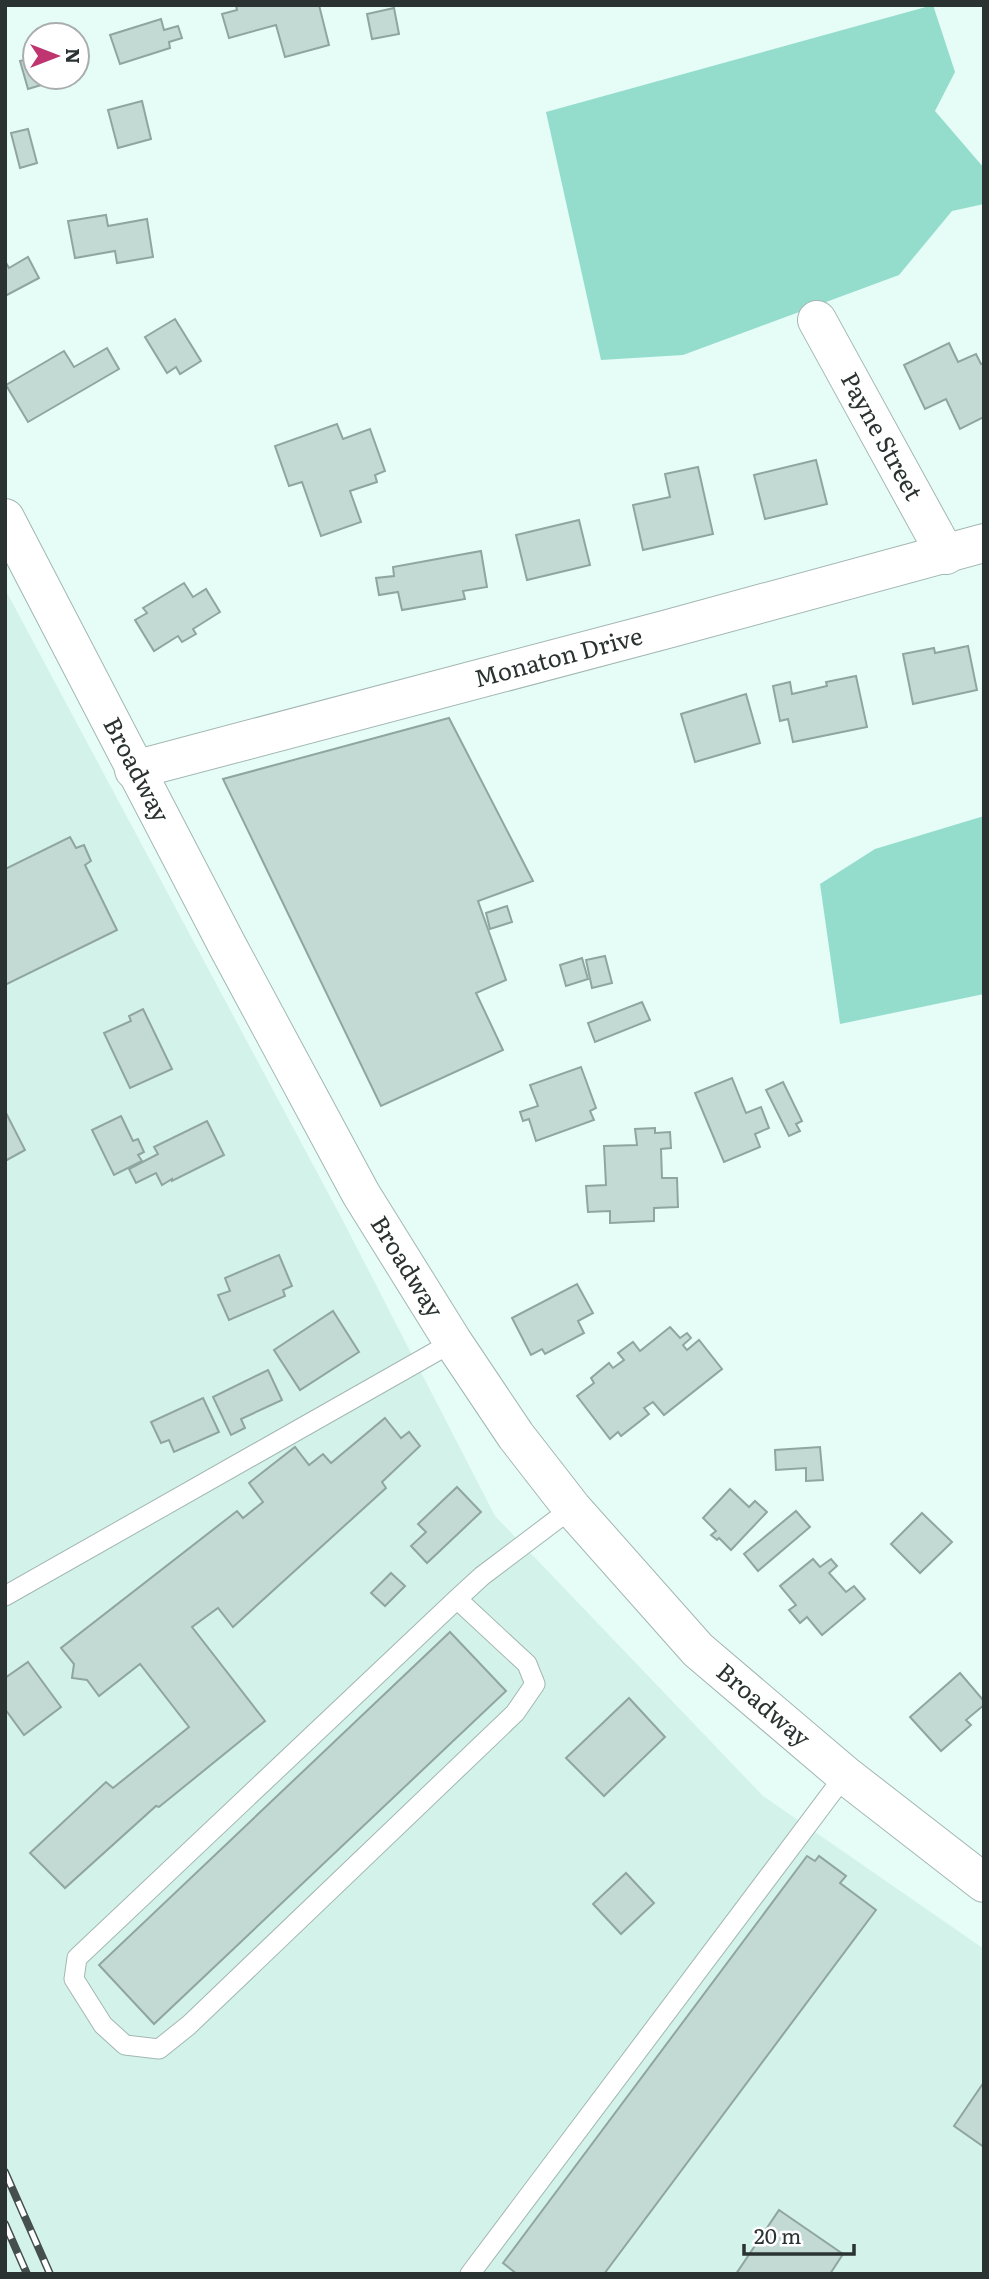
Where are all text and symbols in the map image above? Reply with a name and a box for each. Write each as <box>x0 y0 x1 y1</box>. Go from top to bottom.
north arrow <box>21 21 91 91</box>
text: N <box>60 48 88 64</box>
street label: Payne Street <box>834 365 933 506</box>
street label: Monaton Drive <box>470 616 646 694</box>
street label: Broadway <box>96 710 180 828</box>
street label: Broadway <box>364 1208 454 1324</box>
street label: Broadway <box>710 1653 820 1754</box>
scale bar <box>744 2212 854 2256</box>
text: 20 m <box>754 2219 801 2250</box>

